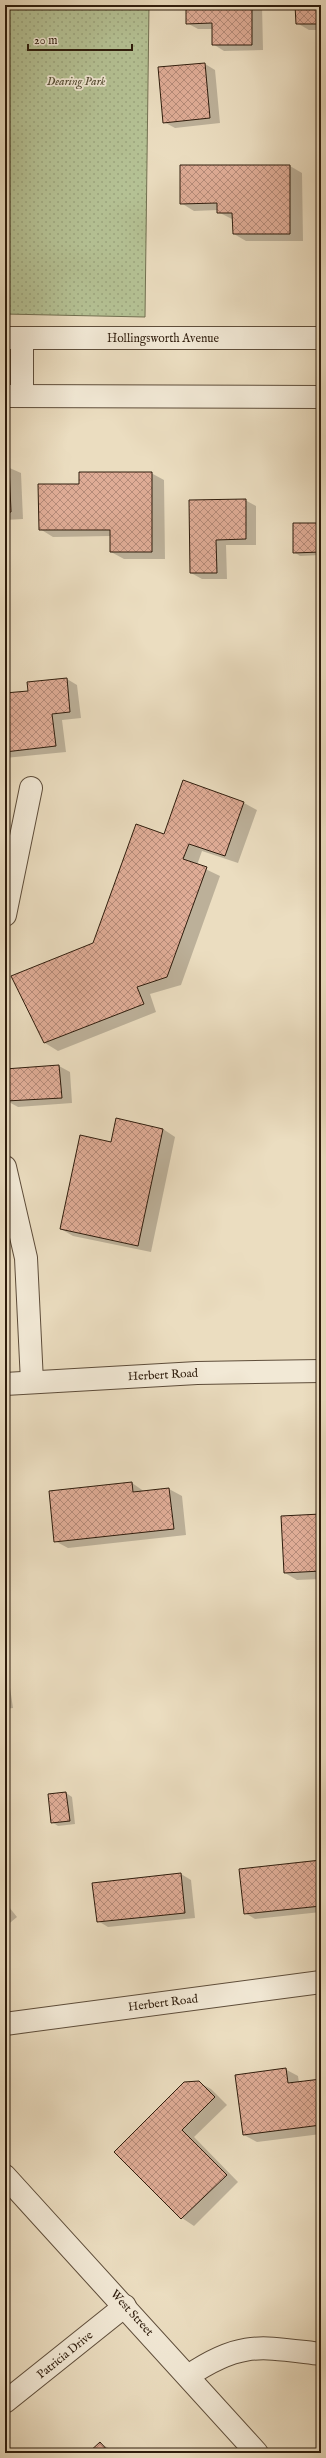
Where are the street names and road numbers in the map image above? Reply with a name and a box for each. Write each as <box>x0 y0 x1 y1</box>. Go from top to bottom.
street label: Hollingsworth Avenue <box>107 331 219 346</box>
street label: Herbert Road <box>128 1366 199 1384</box>
street label: Herbert Road <box>127 1991 199 2015</box>
street label: West Street <box>107 2287 157 2339</box>
street label: Patricia Drive <box>34 2328 96 2382</box>

